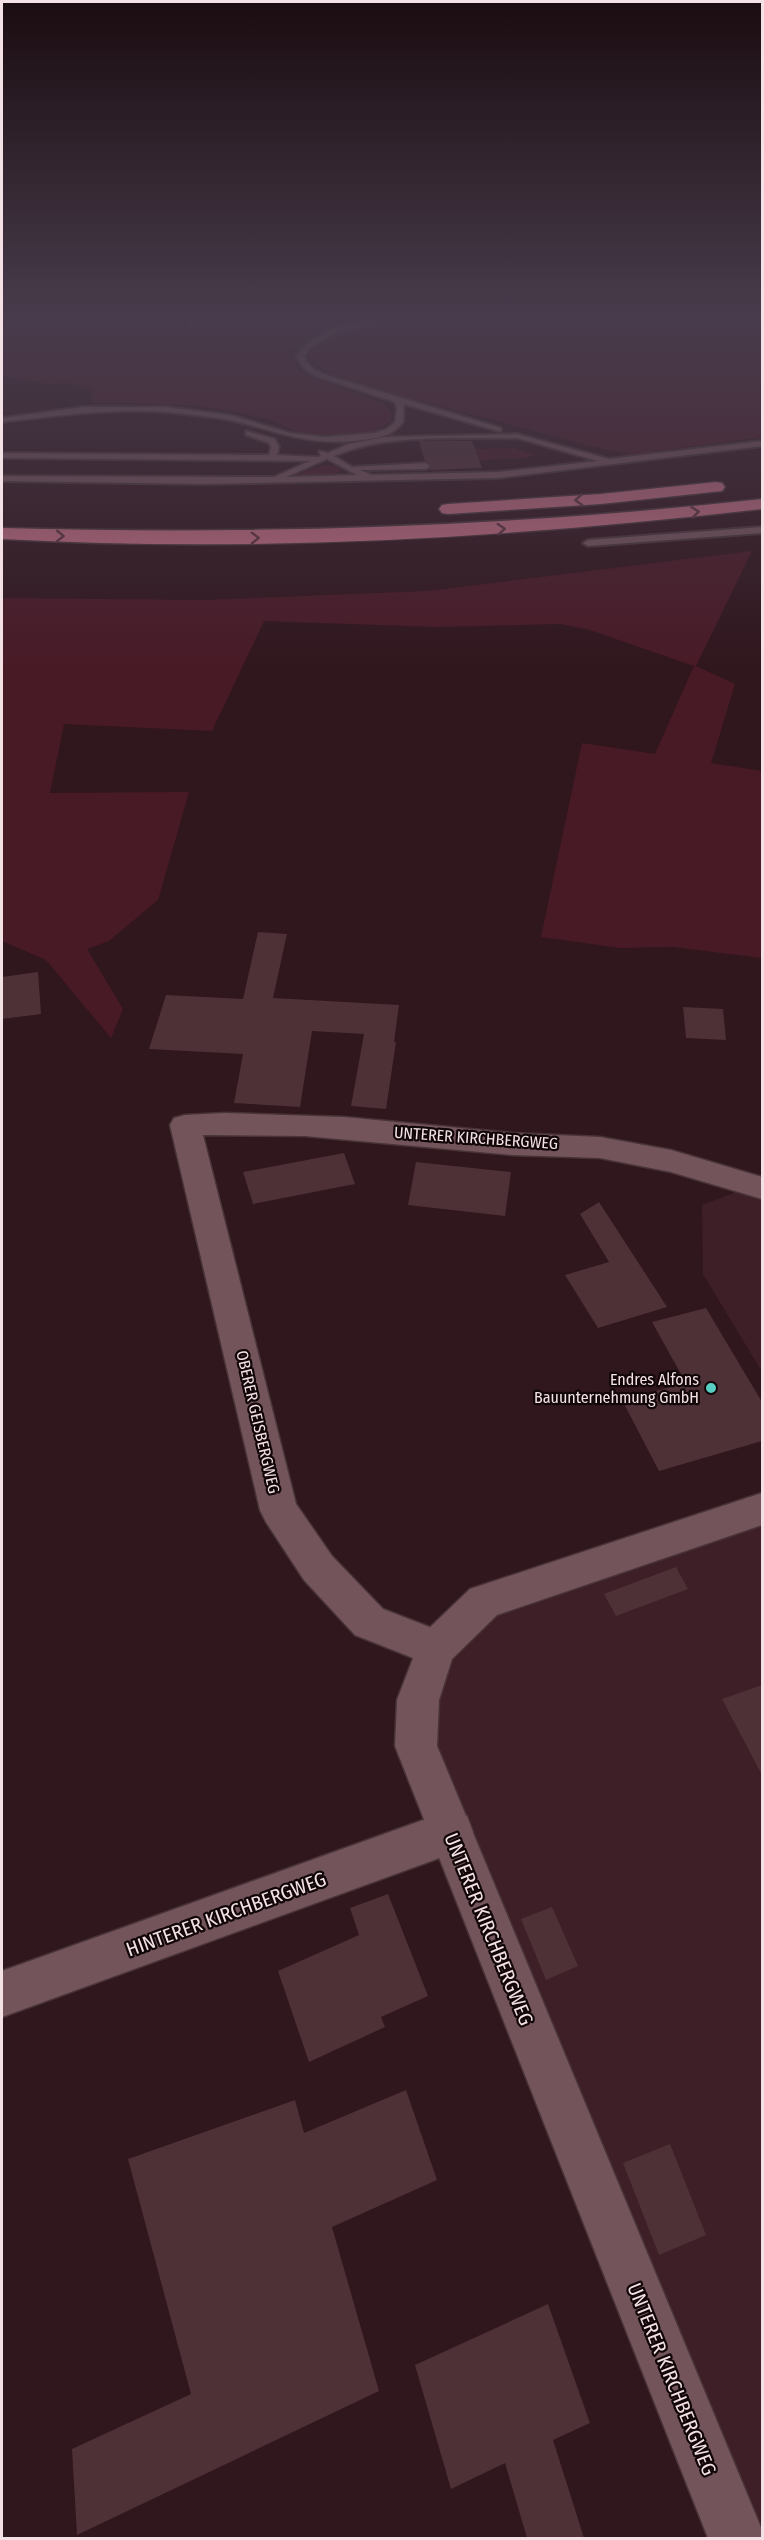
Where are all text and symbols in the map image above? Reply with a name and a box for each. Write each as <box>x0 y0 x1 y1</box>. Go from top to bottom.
one-way arrow <box>574 493 584 506</box>
one-way arrow <box>691 506 700 519</box>
one-way arrow <box>497 523 506 536</box>
one-way arrow <box>55 529 64 542</box>
one-way arrow <box>250 531 259 544</box>
street label: UNTERER KIRCHBERGWEG <box>393 1123 559 1153</box>
street label: OBERER GEISBERGWEG <box>232 1349 284 1495</box>
place label: Endres Alfons Bauunternehmung GmbH <box>534 1370 699 1407</box>
marker: Endres Alfons Bauunternehmung GmbH <box>704 1381 718 1395</box>
street label: UNTERER KIRCHBERGWEG <box>439 1829 539 2029</box>
street label: HINTERER KIRCHBERGWEG <box>123 1867 329 1961</box>
street label: UNTERER KIRCHBERGWEG <box>622 2279 722 2479</box>

